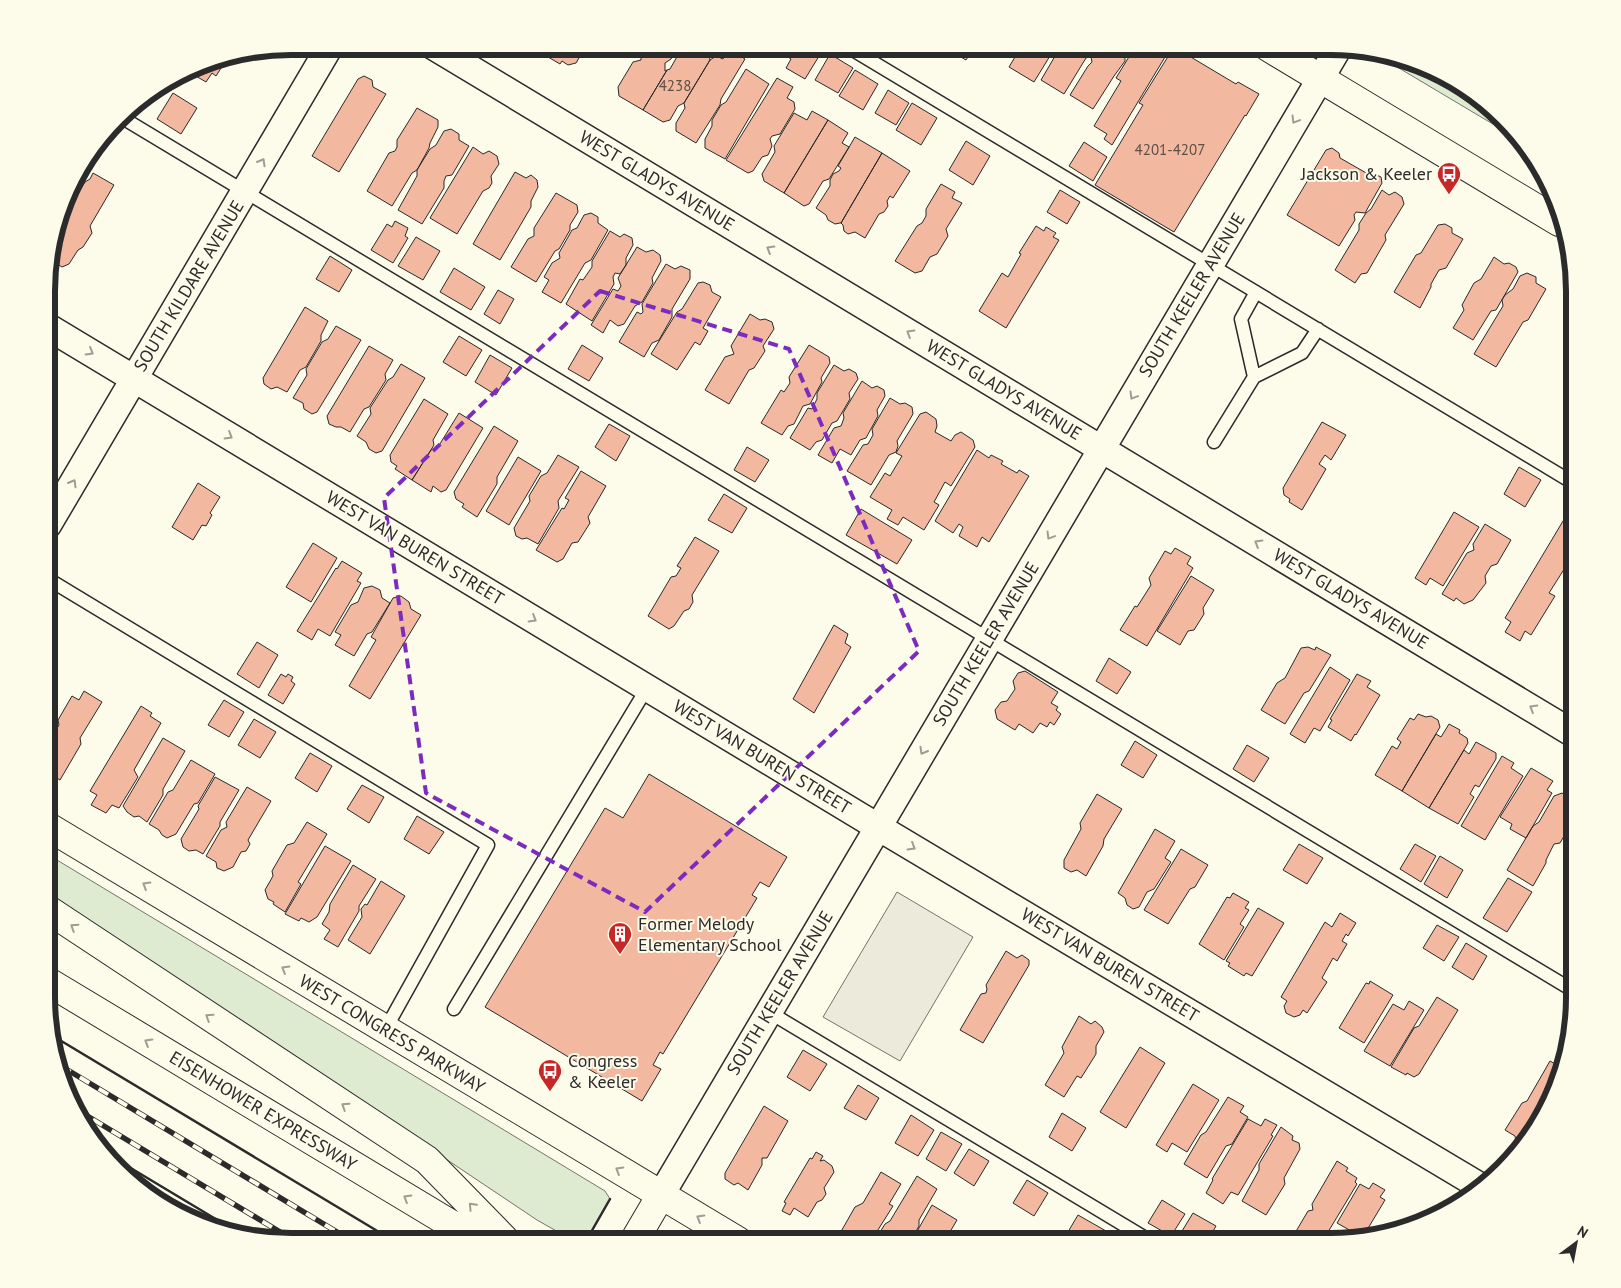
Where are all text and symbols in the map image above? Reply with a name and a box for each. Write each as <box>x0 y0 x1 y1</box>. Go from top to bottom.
house number: 4238 <box>659 76 691 95</box>
one-way arrow <box>1292 115 1302 124</box>
street label: WEST GLADYS AVENUE <box>575 125 739 236</box>
house number: 4201-4207 <box>1135 140 1205 159</box>
one-way arrow <box>255 158 265 167</box>
bus stop icon: Jackson & Keeler <box>1436 161 1462 195</box>
place label: Jackson & Keeler <box>1300 162 1432 185</box>
street label: SOUTH KILDARE AVENUE <box>128 196 249 375</box>
street label: SOUTH KEELER AVENUE <box>1133 208 1250 381</box>
one-way arrow <box>767 246 776 256</box>
one-way arrow <box>906 330 915 339</box>
street label: WEST GLADYS AVENUE <box>922 334 1086 445</box>
one-way arrow <box>85 345 94 355</box>
one-way arrow <box>1129 391 1139 400</box>
one-way arrow <box>224 429 233 439</box>
one-way arrow <box>66 479 76 488</box>
street label: WEST VAN BUREN STREET <box>322 485 508 610</box>
one-way arrow <box>1046 530 1056 539</box>
one-way arrow <box>1255 540 1264 550</box>
street label: WEST GLADYS AVENUE <box>1269 543 1433 654</box>
street label: SOUTH KEELER AVENUE <box>927 557 1044 730</box>
one-way arrow <box>528 613 537 623</box>
street label: WEST VAN BUREN STREET <box>669 694 855 819</box>
one-way arrow <box>1529 705 1538 715</box>
one-way arrow <box>919 746 929 755</box>
one-way arrow <box>907 841 916 851</box>
one-way arrow <box>142 882 151 892</box>
street label: WEST VAN BUREN STREET <box>1017 902 1203 1027</box>
street label: SOUTH KEELER AVENUE <box>721 906 838 1079</box>
place label: Former Melody Elementary School <box>638 912 782 956</box>
building icon: Former Melody Elementary School <box>607 921 633 955</box>
one-way arrow <box>70 924 79 933</box>
one-way arrow <box>281 966 290 976</box>
street label: WEST CONGRESS PARKWAY <box>295 969 489 1098</box>
one-way arrow <box>206 1013 215 1023</box>
one-way arrow <box>145 1038 154 1048</box>
street label: EISENHOWER EXPRESSWAY <box>165 1046 361 1176</box>
place label: Congress & Keeler <box>568 1049 637 1093</box>
bus stop icon: Congress & Keeler <box>537 1058 563 1092</box>
one-way arrow <box>341 1103 351 1112</box>
one-way arrow <box>616 1167 625 1177</box>
one-way arrow <box>404 1195 413 1204</box>
one-way arrow <box>468 1203 477 1212</box>
one-way arrow <box>696 1215 705 1225</box>
north arrow <box>1551 1218 1601 1268</box>
text: N <box>1574 1222 1592 1242</box>

